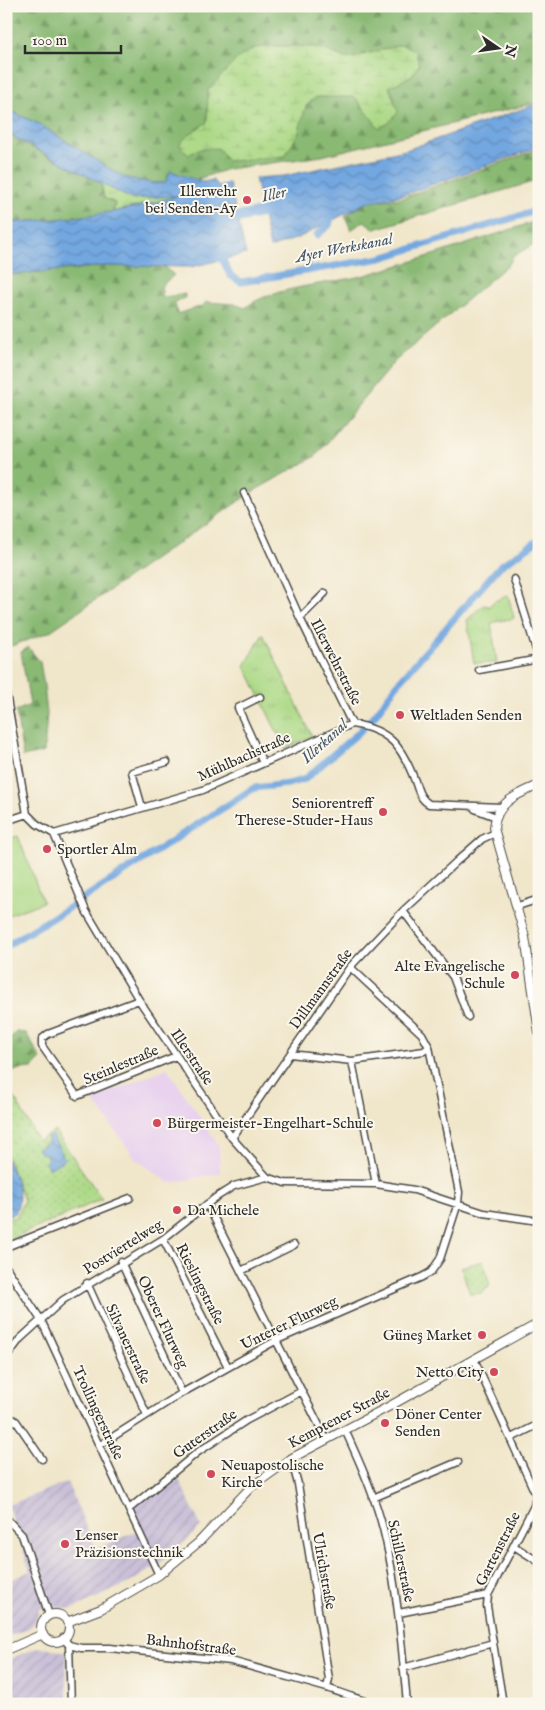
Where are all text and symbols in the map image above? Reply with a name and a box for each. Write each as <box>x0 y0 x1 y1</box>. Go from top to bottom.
scale bar <box>25 22 121 54</box>
north arrow <box>472 22 522 72</box>
text: 100 m <box>32 31 68 50</box>
text: N <box>500 42 520 59</box>
place label: Illerwehr bei Senden-Ay <box>145 182 238 218</box>
water label: Iller <box>259 182 290 208</box>
marker: Illerwehr bei Senden-Ay <box>241 194 253 206</box>
water label: Ayer Werkskanal <box>292 230 395 269</box>
street label: Illerwehrstraße <box>306 616 366 708</box>
place label: Weltladen Senden <box>410 706 522 725</box>
marker: Weltladen Senden <box>394 709 406 721</box>
water label: Illerkanal <box>297 715 354 769</box>
street label: Mühlbachstraße <box>195 728 294 786</box>
place label: Seniorentreff Therese-Studer-Haus <box>235 794 375 830</box>
marker: Seniorentreff Therese-Studer-Haus <box>377 806 389 818</box>
place label: Sportler Alm <box>57 840 137 859</box>
marker: Sportler Alm <box>41 843 53 855</box>
street label: Dillmannstraße <box>285 945 357 1033</box>
place label: Alte Evangelische Schule <box>393 957 505 993</box>
marker: Alte Evangelische Schule <box>509 969 521 981</box>
street label: Illerstraße <box>166 1025 218 1089</box>
street label: Steinlestraße <box>81 1041 161 1089</box>
place label: Bürgermeister-Engelhart-Schule <box>167 1114 373 1133</box>
marker: Bürgermeister-Engelhart-Schule <box>151 1117 163 1129</box>
place label: Da Michele <box>187 1201 259 1220</box>
marker: Da Michele <box>171 1204 183 1216</box>
street label: Postviertelweg <box>80 1214 167 1279</box>
street label: Rieslingstraße <box>171 1240 229 1328</box>
street label: Oberer Flurweg <box>133 1273 193 1372</box>
street label: Unterer Flurweg <box>238 1291 341 1355</box>
street label: Silvanerstraße <box>101 1301 155 1387</box>
place label: Güneş Market <box>383 1326 472 1345</box>
marker: Güneş Market <box>476 1329 488 1341</box>
street label: Trollingerstraße <box>68 1363 128 1463</box>
place label: Netto City <box>416 1363 485 1382</box>
marker: Netto City <box>488 1366 500 1378</box>
street label: Kemptener Straße <box>285 1383 393 1453</box>
street label: Guterstraße <box>169 1405 241 1463</box>
place label: Döner Center Senden <box>395 1405 482 1441</box>
marker: Döner Center Senden <box>379 1417 391 1429</box>
place label: Neuapostolische Kirche <box>221 1456 324 1492</box>
marker: Neuapostolische Kirche <box>205 1468 217 1480</box>
street label: Gartenstraße <box>471 1509 525 1589</box>
street label: Schillerstraße <box>383 1518 419 1604</box>
place label: Lenser Präzisionstechnik <box>75 1526 185 1562</box>
street label: Ulrichstraße <box>308 1531 340 1611</box>
marker: Lenser Präzisionstechnik <box>59 1538 71 1550</box>
street label: Bahnhofstraße <box>145 1630 237 1660</box>

